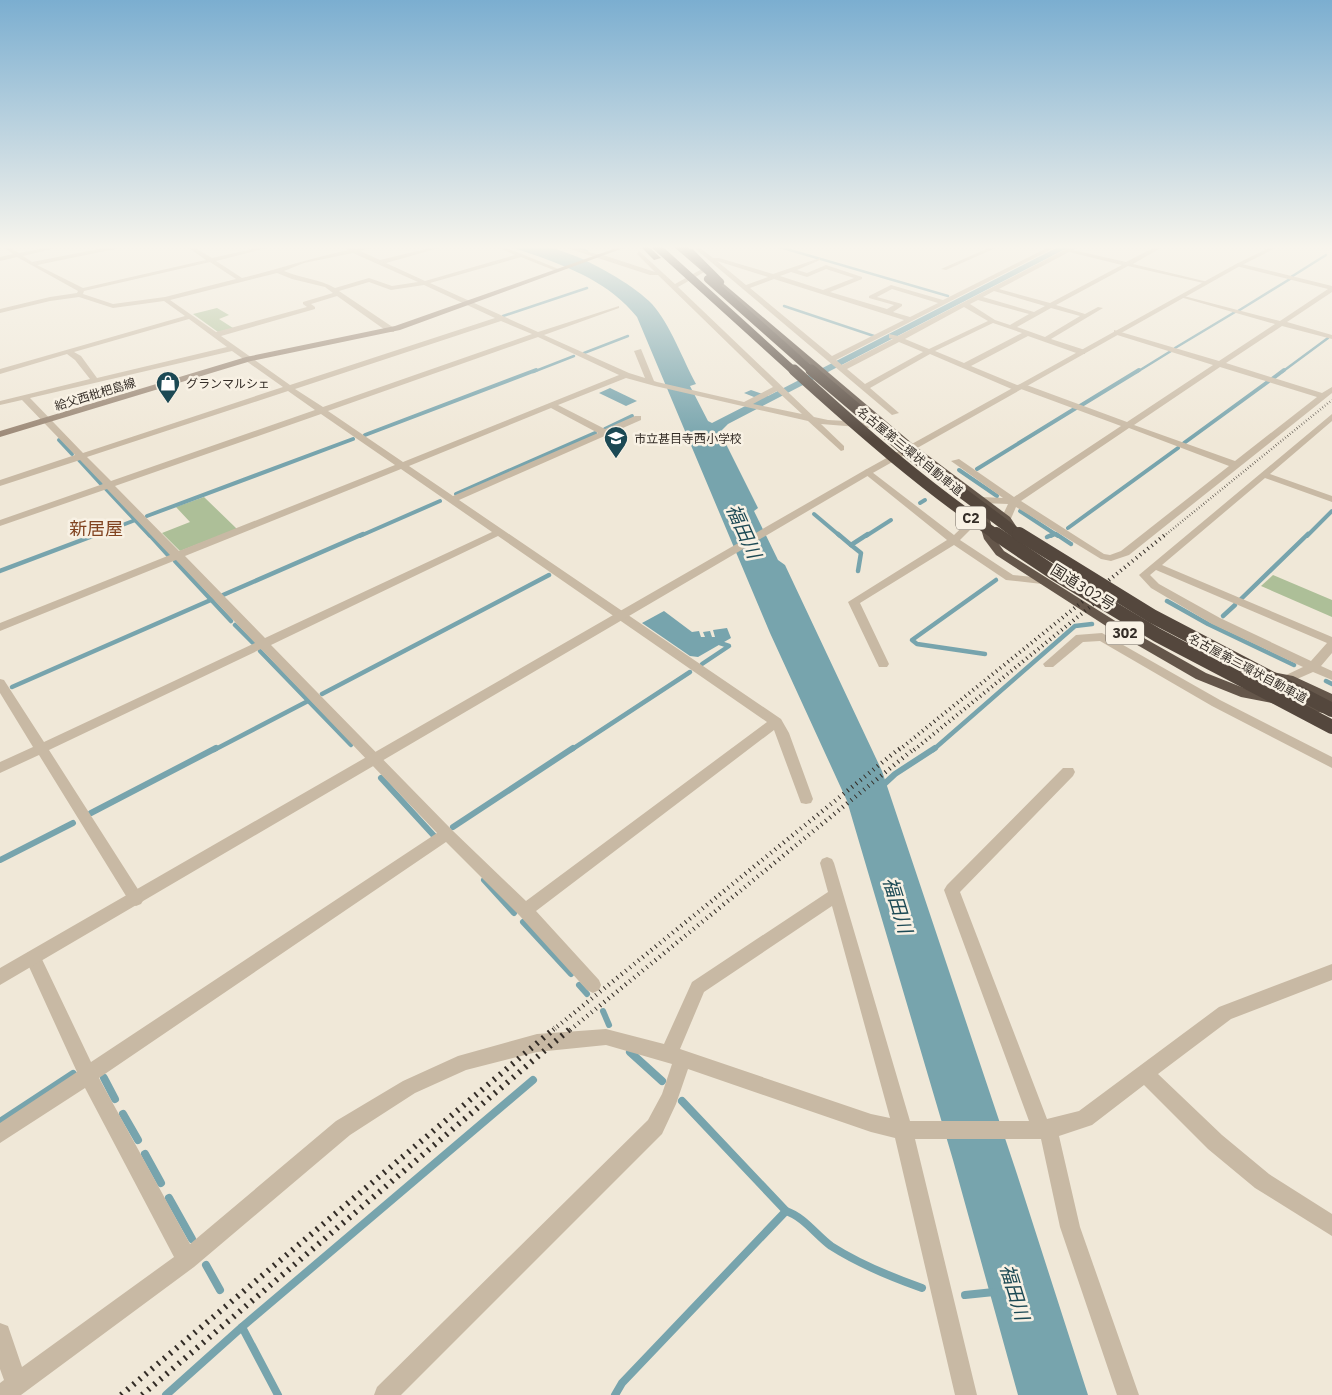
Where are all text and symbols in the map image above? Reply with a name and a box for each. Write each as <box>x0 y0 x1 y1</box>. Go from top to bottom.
shop icon: グランマルシェ <box>155 370 181 404</box>
street label: 給父西枇杷島線 <box>53 375 137 413</box>
place label: グランマルシェ <box>186 376 270 391</box>
street label: 名古屋第二環状自動車道 <box>854 404 966 498</box>
school or university icon: 市立甚目寺西小学校 <box>603 425 629 459</box>
place label: 市立甚目寺西小学校 <box>634 431 742 446</box>
water label: 福田川 <box>721 500 767 564</box>
road number: C2 <box>956 506 986 530</box>
district label: 新居屋 <box>69 517 123 540</box>
street label: 国道302号 <box>1047 560 1119 614</box>
road number: 302 <box>1106 622 1144 644</box>
street label: 名古屋第二環状自動車道 <box>1186 630 1310 706</box>
water label: 福田川 <box>878 874 918 938</box>
water label: 福田川 <box>995 1261 1035 1325</box>

